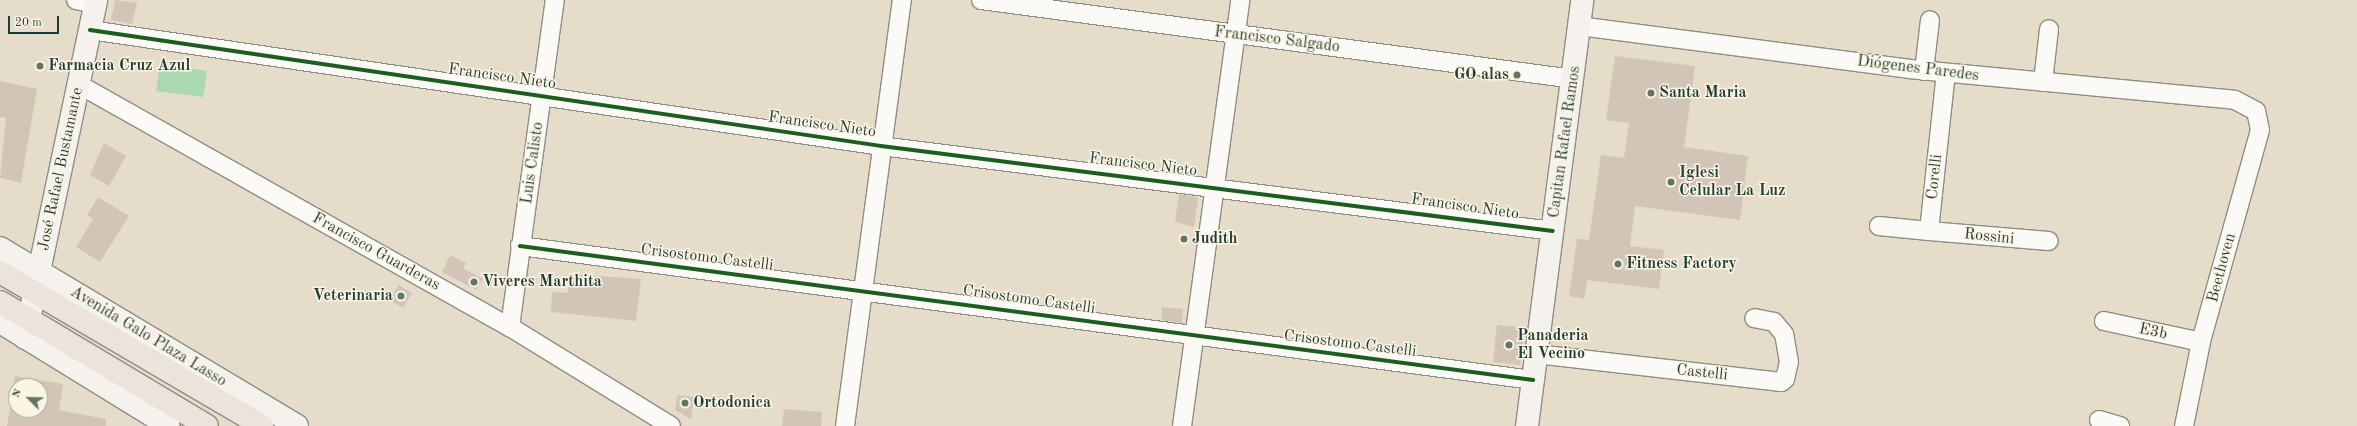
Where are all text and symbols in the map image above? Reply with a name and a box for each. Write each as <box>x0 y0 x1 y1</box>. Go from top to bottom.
scale bar <box>10 8 61 34</box>
text: 20 m <box>15 17 42 29</box>
street label: Francisco Salgado <box>1213 23 1341 57</box>
street label: Diógenes Paredes <box>1856 52 1980 86</box>
place label: Farmacia Cruz Azul <box>48 56 190 76</box>
street label: Francisco Nieto <box>447 60 557 94</box>
marker: Farmacia Cruz Azul <box>35 61 45 71</box>
place label: GO alas <box>1454 65 1509 85</box>
street label: Capitan Rafael Ramos <box>1545 65 1585 219</box>
marker: GO alas <box>1512 70 1522 80</box>
place label: Santa Maria <box>1659 83 1747 103</box>
street label: José Rafael Bustamante <box>34 86 88 252</box>
marker: Santa Maria <box>1646 88 1656 98</box>
street label: Francisco Nieto <box>767 108 877 142</box>
street label: Luis Calisto <box>518 121 548 205</box>
street label: Francisco Nieto <box>1088 149 1198 181</box>
street label: Corelli <box>1923 153 1947 201</box>
place label: Iglesi Celular La Luz <box>1679 163 1786 201</box>
marker: Iglesi Celular La Luz <box>1666 177 1676 187</box>
street label: Francisco Nieto <box>1410 190 1520 224</box>
street label: Francisco Guarderas <box>309 209 443 295</box>
street label: Rossini <box>1963 225 2015 249</box>
place label: Judith <box>1192 229 1238 249</box>
street label: Beethoven <box>2204 231 2240 305</box>
marker: Judith <box>1179 234 1189 244</box>
street label: Crisostomo Castelli <box>640 240 774 276</box>
place label: Fitness Factory <box>1626 254 1737 274</box>
marker: Fitness Factory <box>1613 259 1623 269</box>
place label: Viveres Marthita <box>482 272 602 292</box>
marker: Viveres Marthita <box>469 277 479 287</box>
street label: Crisostomo Castelli <box>962 281 1096 319</box>
street label: Avenida Galo Plaza Lasso <box>66 283 230 391</box>
place label: Veterinaria <box>313 286 393 306</box>
marker: Veterinaria <box>396 291 406 301</box>
street label: E3b <box>2137 320 2169 344</box>
street label: Crisostomo Castelli <box>1283 326 1417 362</box>
place label: Panaderia El Vecino <box>1517 326 1589 364</box>
marker: Panaderia El Vecino <box>1504 340 1514 350</box>
street label: Castelli <box>1675 361 1729 385</box>
north arrow <box>8 378 48 418</box>
text: N <box>11 387 24 400</box>
place label: Ortodonica <box>693 393 771 413</box>
marker: Ortodonica <box>680 398 690 408</box>

